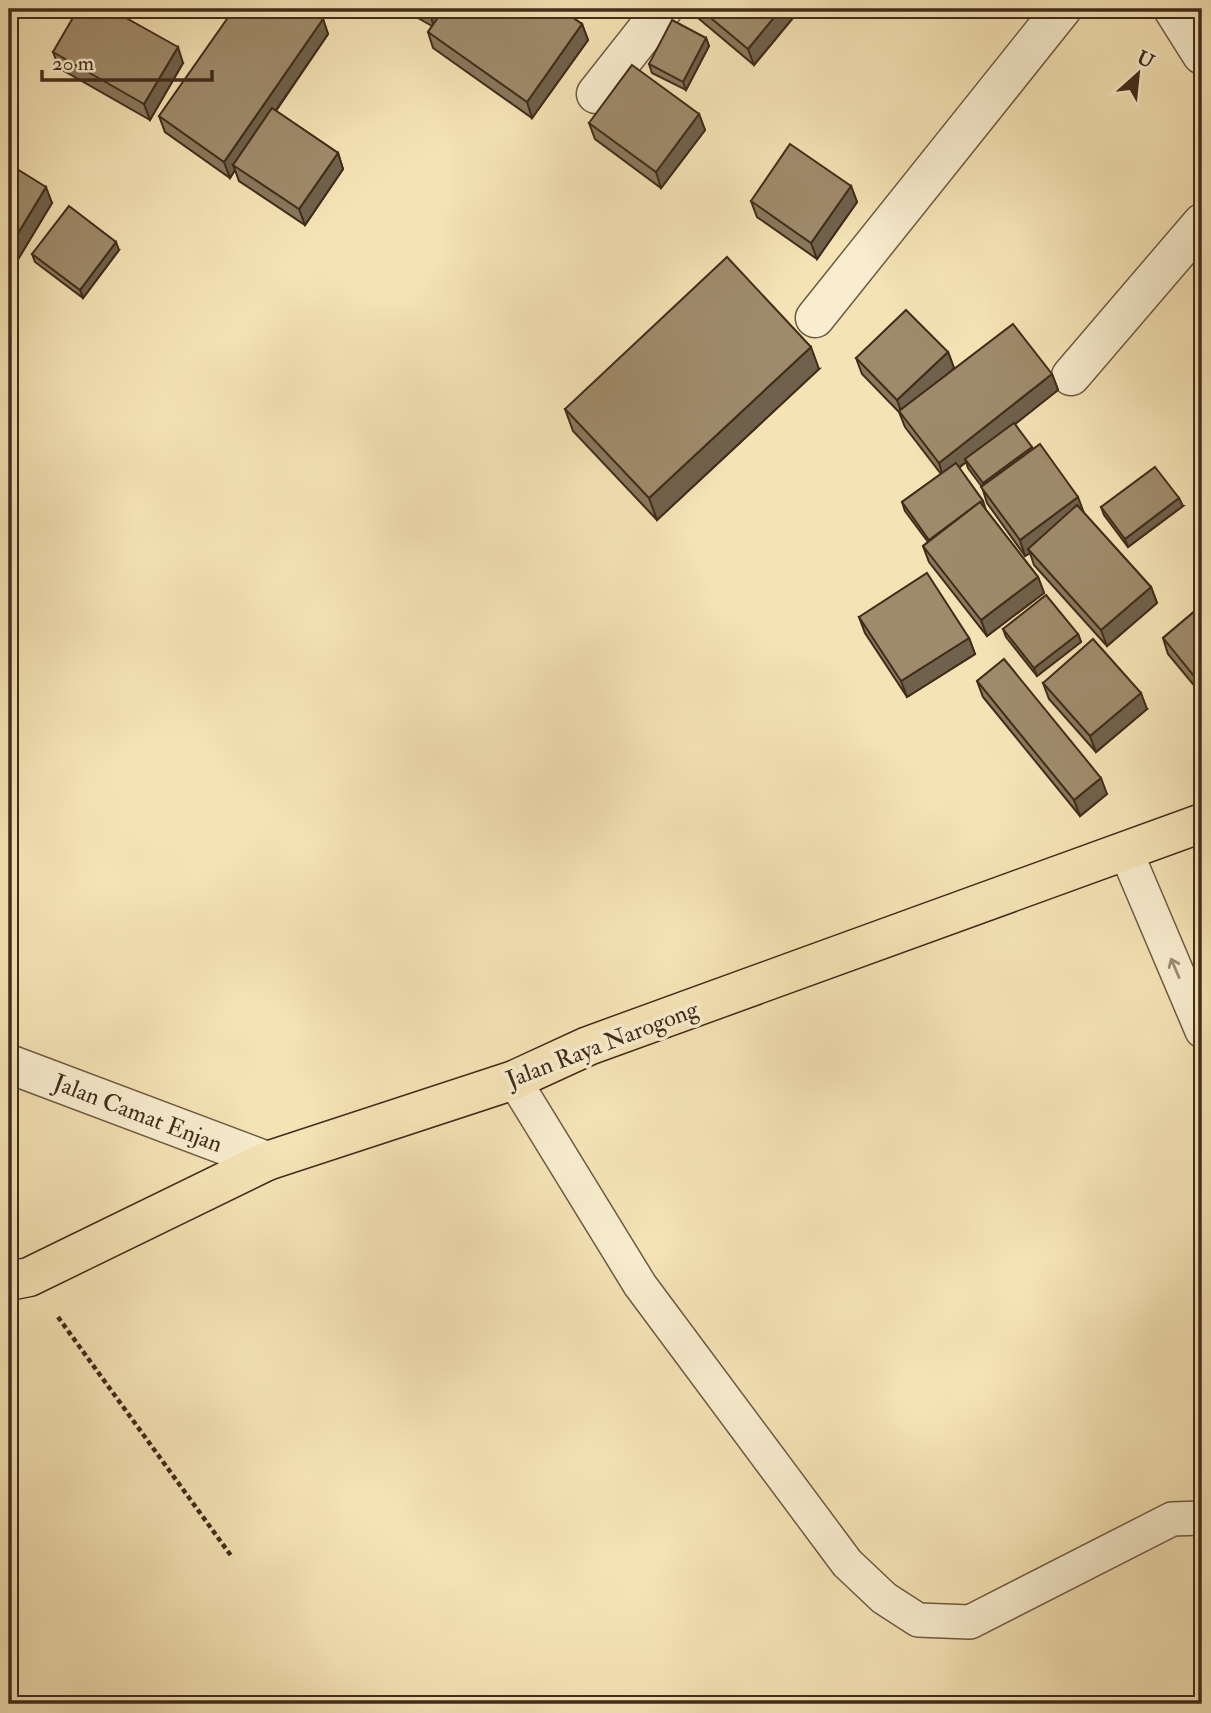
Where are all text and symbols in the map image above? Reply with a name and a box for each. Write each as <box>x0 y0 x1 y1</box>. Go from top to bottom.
scale bar <box>42 38 212 82</box>
north arrow <box>1102 38 1172 108</box>
text: U <box>1133 45 1158 74</box>
text: 20 m <box>52 50 94 77</box>
one-way arrow <box>1168 958 1181 979</box>
street label: Jalan Raya Narogong <box>501 993 704 1096</box>
street label: Jalan Camat Enjan <box>48 1067 227 1160</box>

